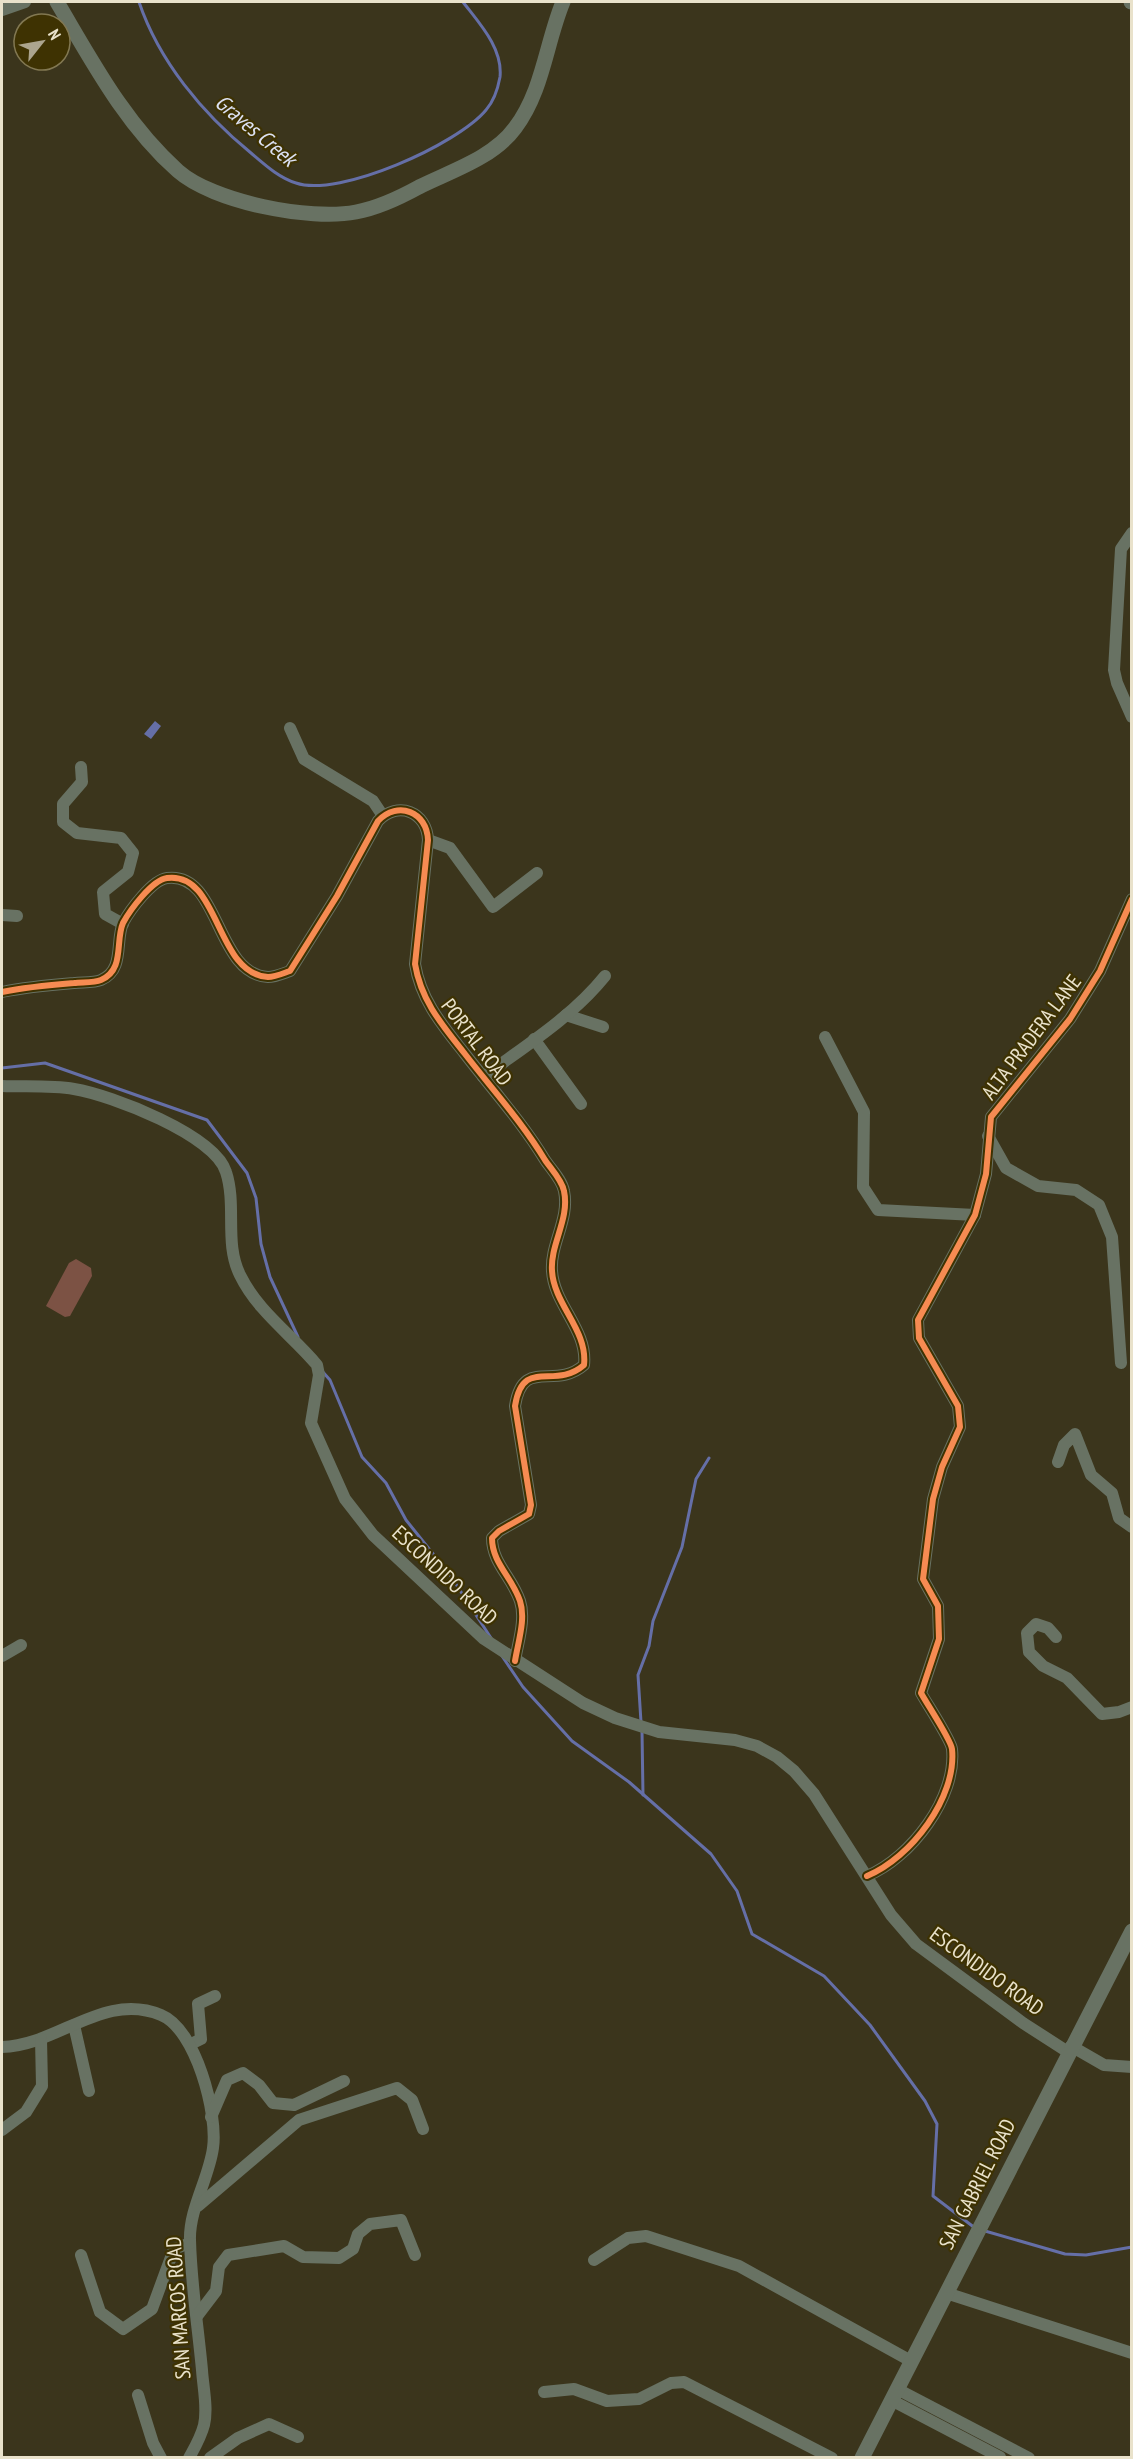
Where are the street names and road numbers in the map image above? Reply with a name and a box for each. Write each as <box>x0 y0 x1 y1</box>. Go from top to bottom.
street label: ALTA PRADERA LANE <box>975 969 1087 1105</box>
street label: PORTAL ROAD <box>436 993 518 1091</box>
street label: ESCONDIDO ROAD <box>387 1519 503 1631</box>
street label: ESCONDIDO ROAD <box>925 1921 1049 2021</box>
street label: SAN GABRIEL ROAD <box>933 2114 1021 2254</box>
street label: SAN MARCOS ROAD <box>160 2236 196 2380</box>

